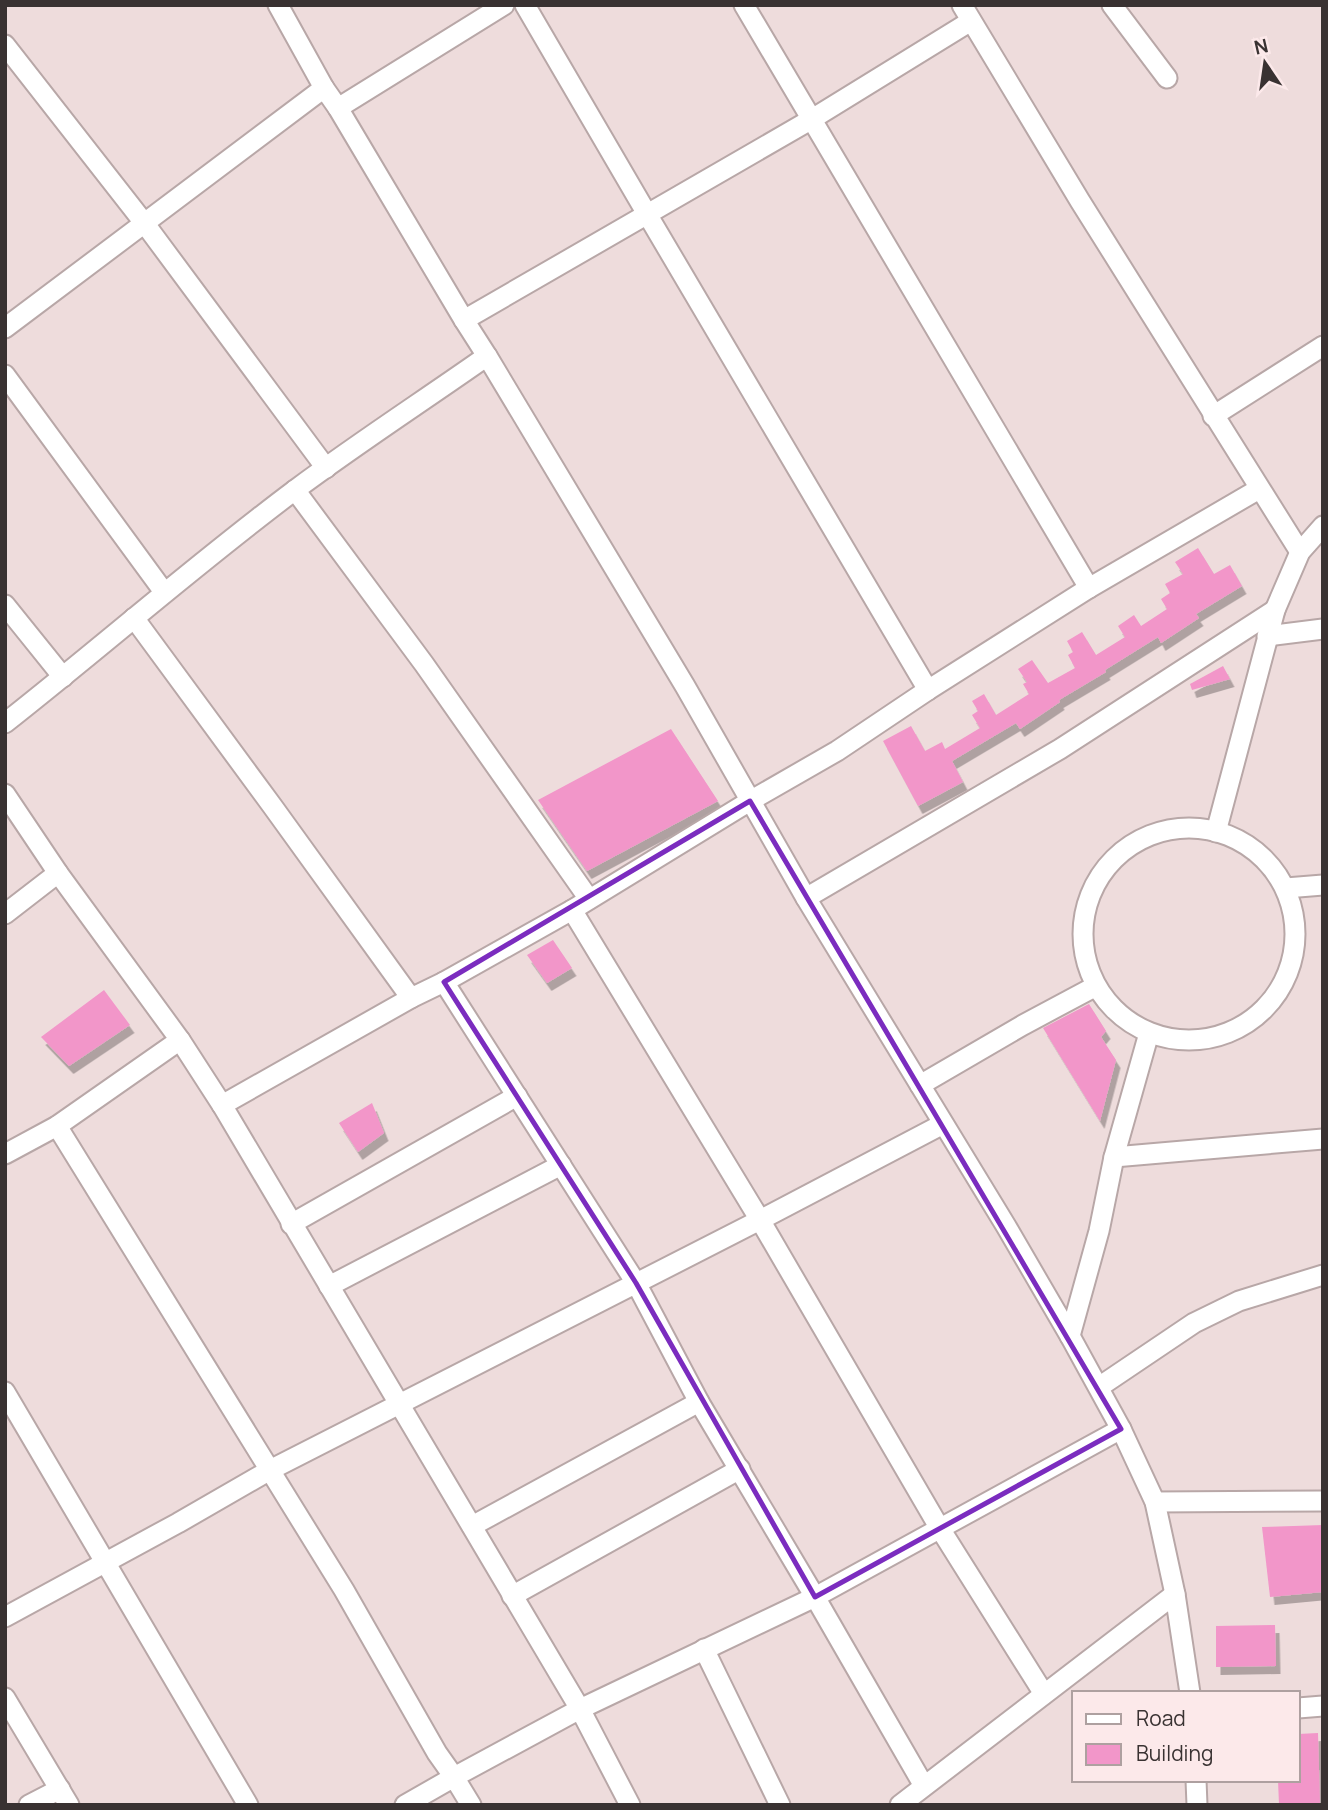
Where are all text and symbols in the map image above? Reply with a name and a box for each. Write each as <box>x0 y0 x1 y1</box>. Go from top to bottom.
north arrow <box>1230 28 1300 98</box>
text: N <box>1252 32 1271 61</box>
legend <box>1072 1691 1300 1782</box>
text: Road <box>1136 1704 1186 1732</box>
text: Building <box>1136 1739 1213 1767</box>

